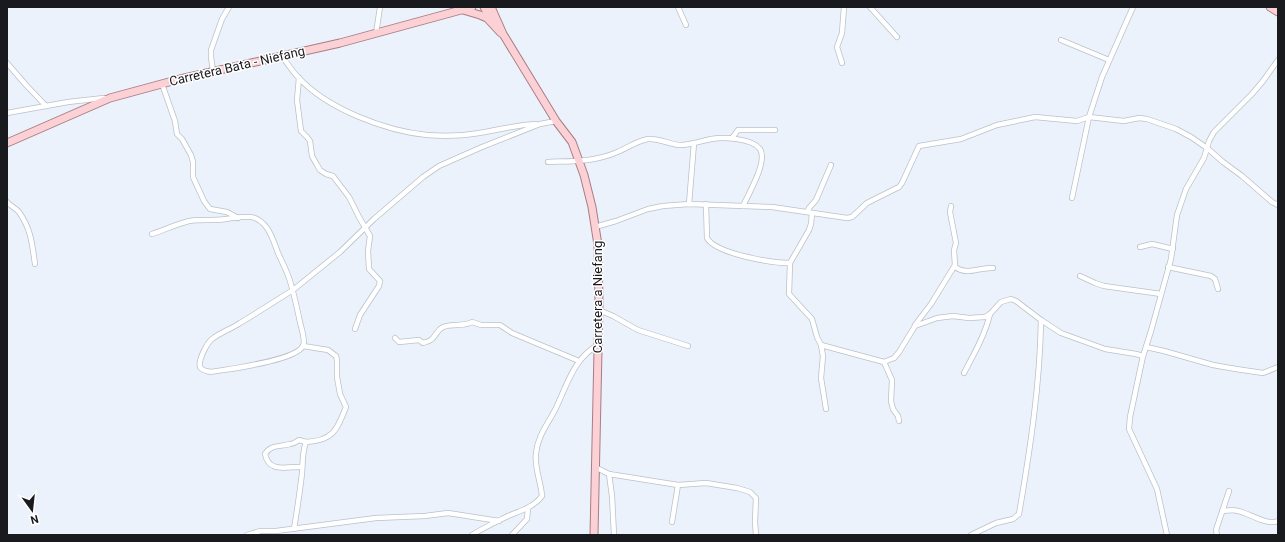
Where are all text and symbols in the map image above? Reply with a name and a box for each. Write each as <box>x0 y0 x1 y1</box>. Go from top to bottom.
street label: Carretera Bata - Niefang <box>168 43 306 89</box>
street label: Carretera a Niefang <box>590 241 605 353</box>
north arrow <box>12 490 52 530</box>
text: N <box>29 512 40 527</box>

